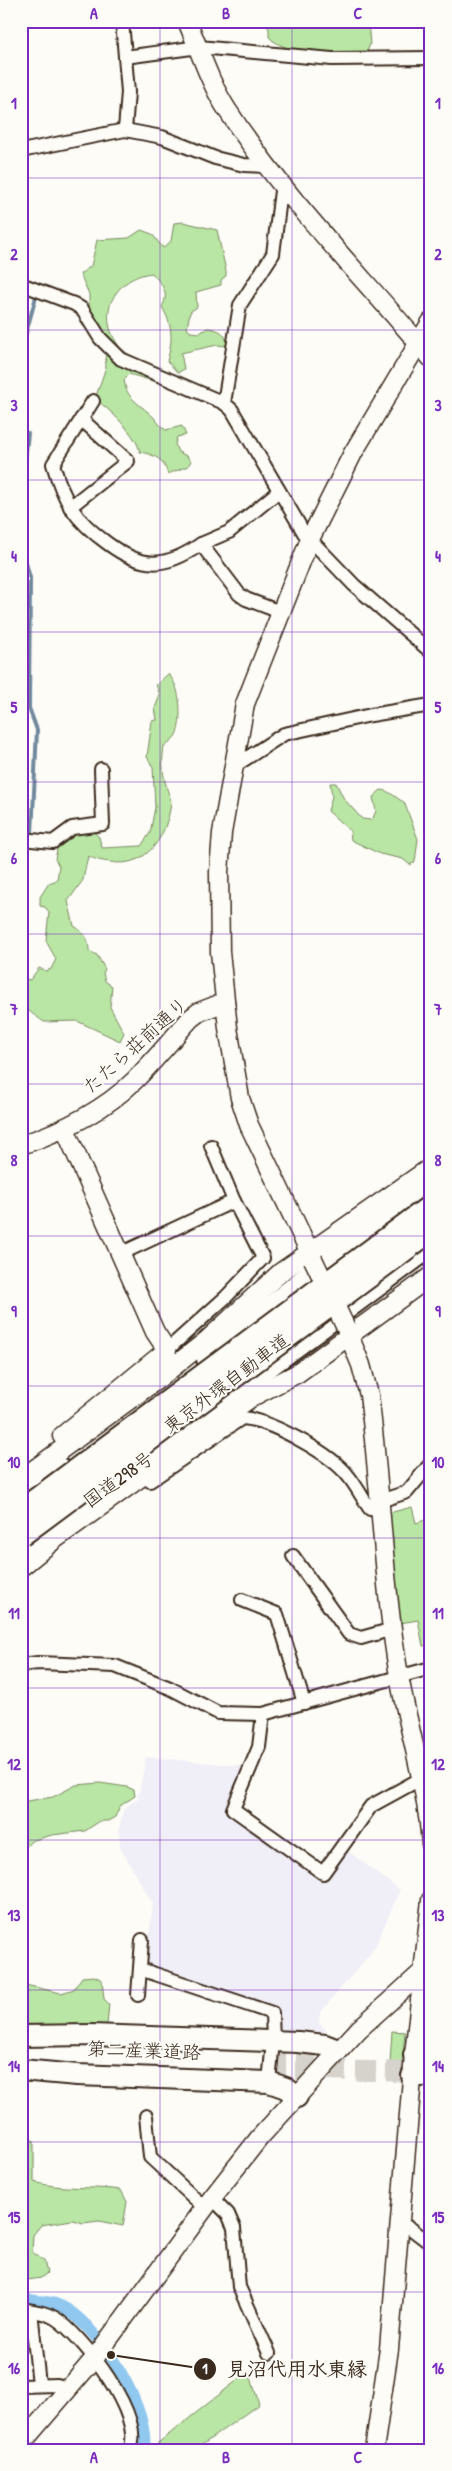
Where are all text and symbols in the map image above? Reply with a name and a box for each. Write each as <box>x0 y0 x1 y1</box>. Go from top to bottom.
text: A <box>90 2 98 24</box>
text: B <box>222 2 230 24</box>
text: C <box>354 2 363 24</box>
text: 1 <box>11 92 17 114</box>
text: 1 <box>435 92 441 114</box>
text: 2 <box>10 243 18 265</box>
text: 2 <box>434 243 442 265</box>
text: 3 <box>10 394 18 416</box>
text: 3 <box>434 394 442 416</box>
text: 4 <box>11 545 17 567</box>
text: 4 <box>435 545 441 567</box>
text: 5 <box>11 696 18 718</box>
text: 5 <box>435 696 442 718</box>
text: 6 <box>11 847 18 869</box>
text: 6 <box>435 847 442 869</box>
street label: たたら荘前通り <box>77 991 193 1099</box>
text: 7 <box>9 998 18 1020</box>
text: 7 <box>433 998 442 1020</box>
text: 8 <box>11 1149 18 1171</box>
text: 8 <box>435 1149 442 1171</box>
text: 9 <box>11 1300 17 1322</box>
text: 9 <box>435 1300 441 1322</box>
street label: 東京外環自動車道 <box>157 1327 295 1439</box>
street label: 国道298号 <box>78 1445 158 1513</box>
text: 10 <box>8 1451 20 1473</box>
text: 10 <box>432 1451 444 1473</box>
text: 11 <box>8 1602 20 1624</box>
text: 11 <box>432 1602 444 1624</box>
text: 12 <box>7 1753 21 1775</box>
text: 12 <box>431 1753 445 1775</box>
text: 13 <box>8 1904 20 1926</box>
text: 13 <box>432 1904 444 1926</box>
street label: 第二産業道路 <box>87 2035 201 2065</box>
text: 14 <box>8 2055 20 2077</box>
text: 14 <box>432 2055 444 2077</box>
text: 15 <box>8 2206 21 2228</box>
text: 15 <box>432 2206 445 2228</box>
callout: 見沼代用水東縁 <box>192 2352 377 2387</box>
text: 見沼代用水東縁 <box>227 2355 367 2382</box>
text: 16 <box>8 2357 21 2379</box>
text: 16 <box>432 2357 445 2379</box>
text: 1 <box>202 2358 208 2379</box>
text: A <box>90 2446 98 2468</box>
text: B <box>222 2446 230 2468</box>
text: C <box>354 2446 363 2468</box>

